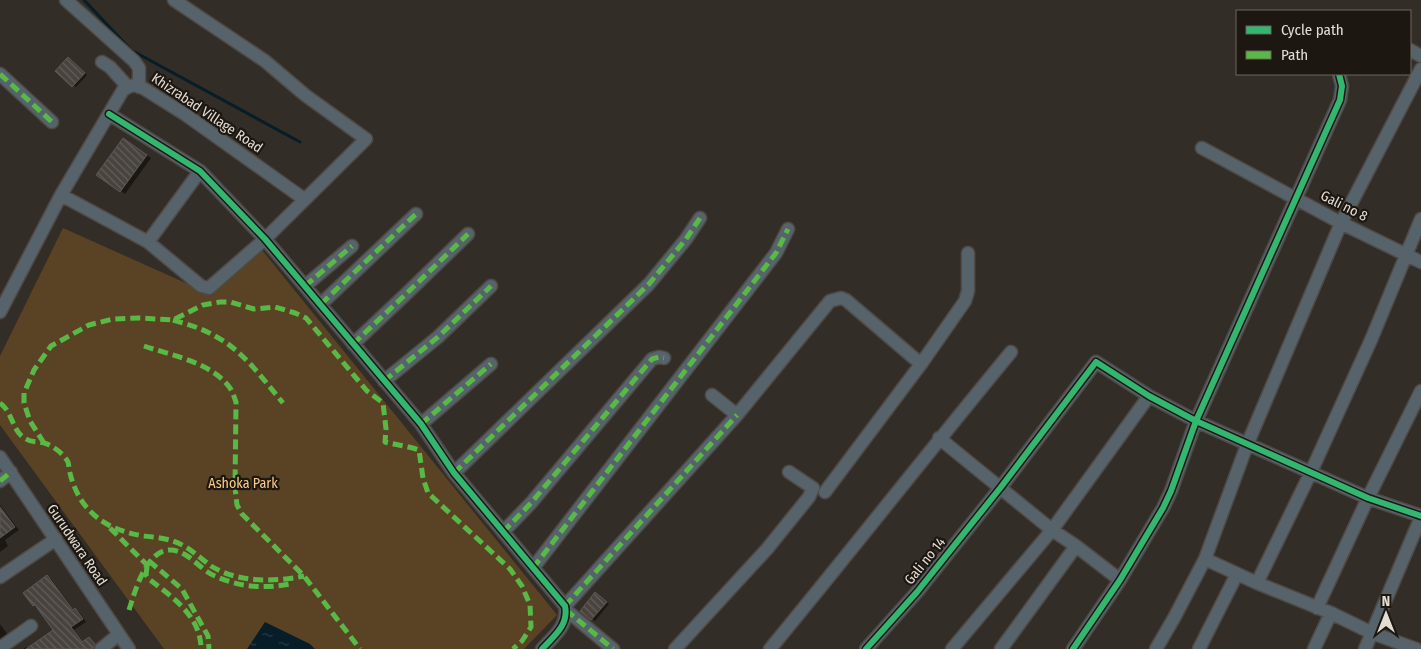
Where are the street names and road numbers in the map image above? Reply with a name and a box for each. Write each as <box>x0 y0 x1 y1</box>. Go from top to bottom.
street label: Khizrabad Village Road <box>148 69 266 157</box>
street label: Gali no 8 <box>1318 187 1370 225</box>
street label: Gurudwara Road <box>44 501 110 589</box>
street label: Gali no 14 <box>901 534 949 588</box>

